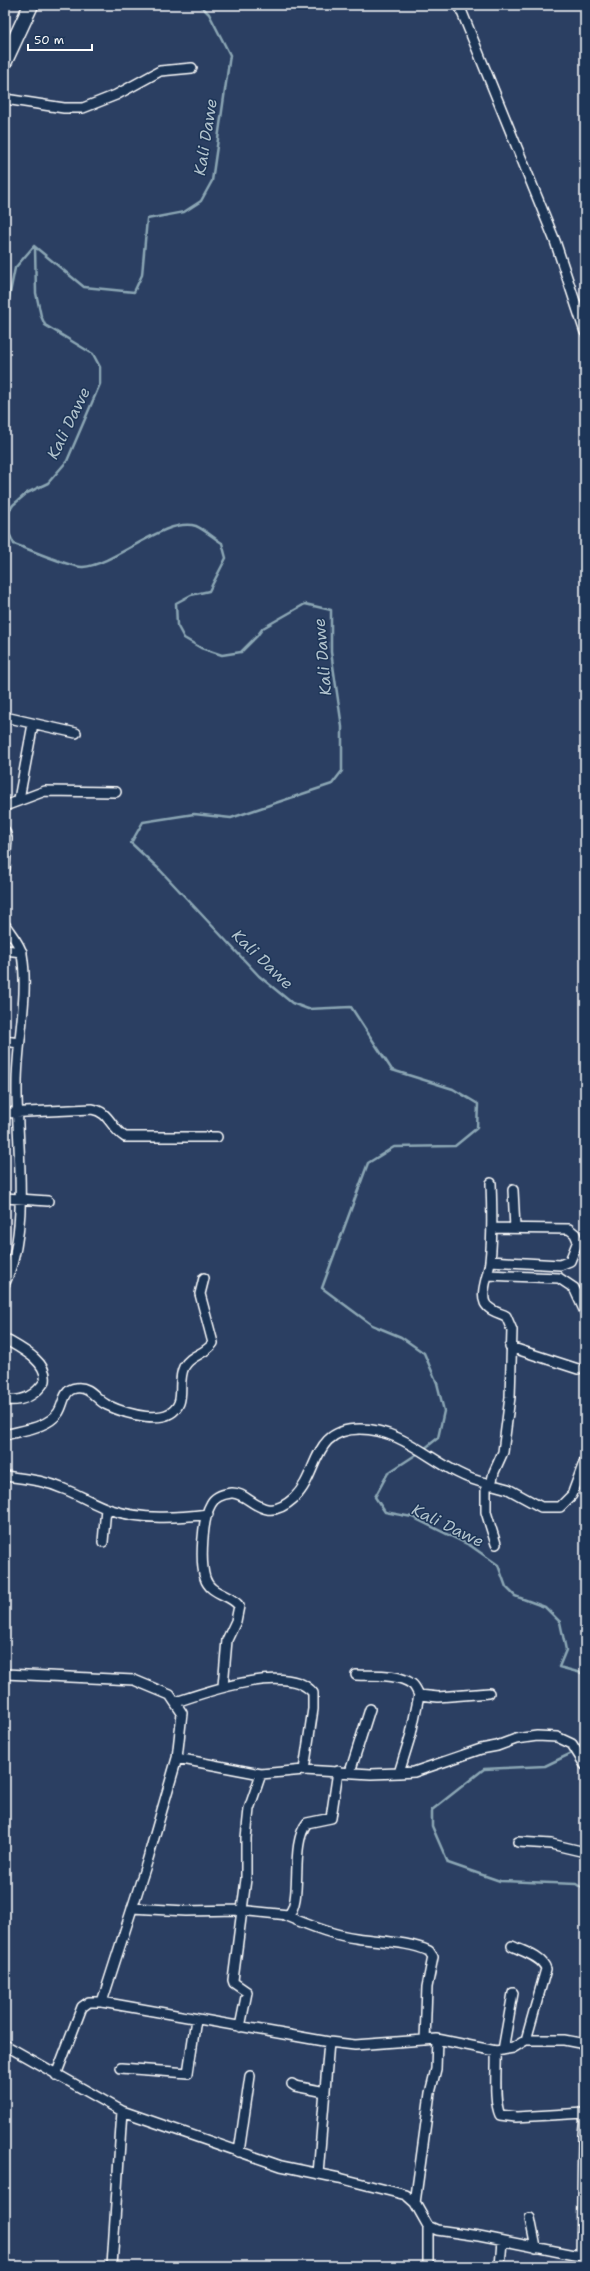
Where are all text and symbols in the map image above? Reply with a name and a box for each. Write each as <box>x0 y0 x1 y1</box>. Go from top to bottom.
scale bar <box>28 26 92 52</box>
text: 50 m <box>34 32 64 48</box>
water label: Kali Dawe <box>189 97 222 177</box>
water label: Kali Dawe <box>42 384 95 463</box>
water label: Kali Dawe <box>309 617 336 697</box>
water label: Kali Dawe <box>227 925 298 994</box>
water label: Kali Dawe <box>408 1499 487 1552</box>

